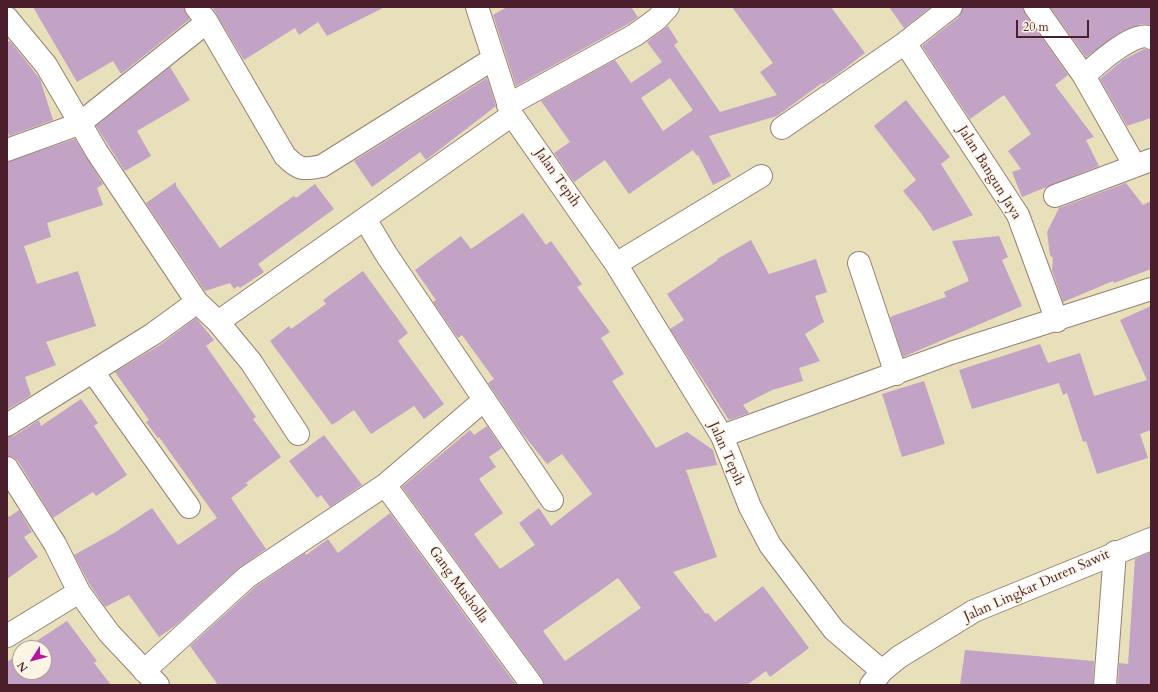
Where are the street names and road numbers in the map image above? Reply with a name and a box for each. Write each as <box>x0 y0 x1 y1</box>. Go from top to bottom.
street label: Jalan Bangun Jaya <box>953 123 1025 223</box>
street label: Jalan Tepih <box>531 145 583 211</box>
street label: Jalan Tepih <box>705 420 747 488</box>
street label: Gang Musholla <box>425 543 491 627</box>
street label: Jalan Lingkar Duren Sawit <box>962 546 1112 626</box>

